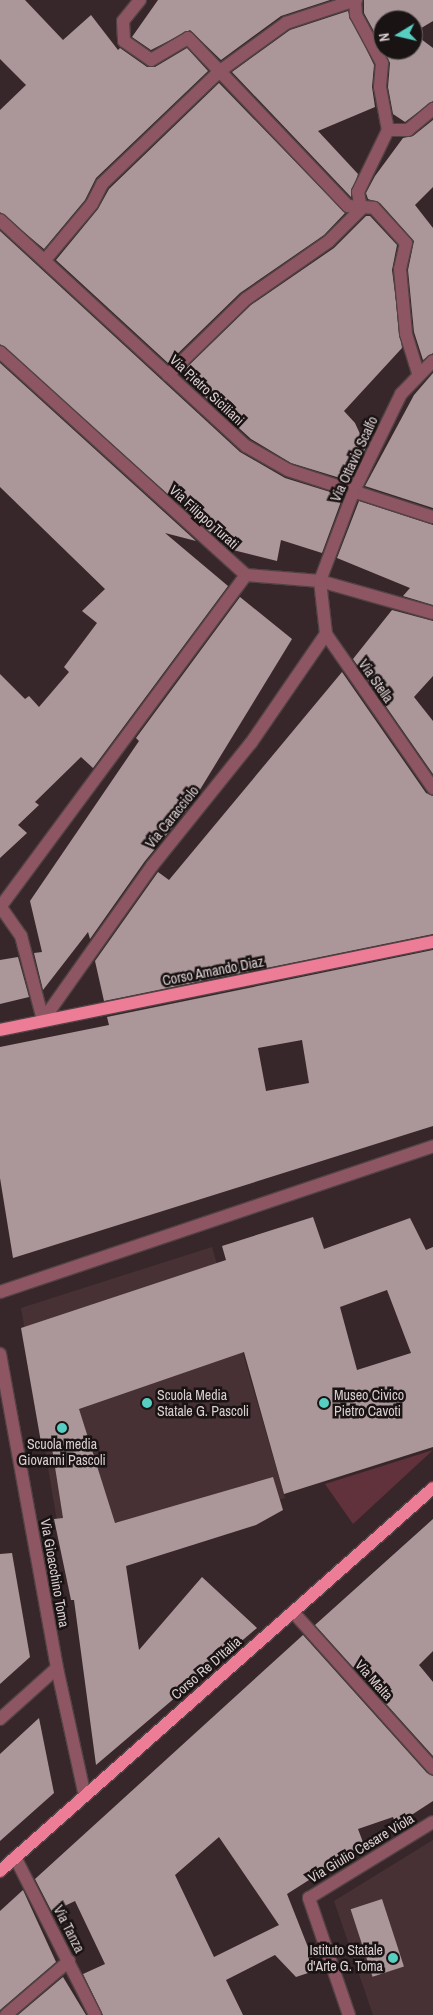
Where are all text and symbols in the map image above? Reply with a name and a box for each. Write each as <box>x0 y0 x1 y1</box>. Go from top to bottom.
north arrow <box>373 10 423 60</box>
text: N <box>375 32 394 43</box>
street label: Via Pietro Siciliani <box>166 351 248 429</box>
street label: Via Ottavio Scalfo <box>327 414 381 504</box>
street label: Via Filippo Turati <box>166 481 242 553</box>
street label: Via Stella <box>355 656 397 706</box>
street label: Via Caracciolo <box>142 783 202 851</box>
street label: Corso Amando Diaz <box>161 953 265 989</box>
place label: Scuola Media Statale G. Pascoli <box>157 1387 249 1420</box>
place label: Museo Civico Pietro Cavoti <box>334 1387 404 1420</box>
marker: Scuola Media Statale G. Pascoli <box>141 1397 153 1409</box>
marker: Museo Civico Pietro Cavoti <box>318 1397 330 1409</box>
marker: Scuola media Giovanni Pascoli <box>56 1422 68 1434</box>
place label: Scuola media Giovanni Pascoli <box>18 1436 106 1468</box>
street label: Via Gioacchino Toma <box>37 1517 73 1629</box>
street label: Corso Re D'Italia <box>168 1633 244 1703</box>
street label: Via Malta <box>352 1656 396 1704</box>
street label: Via Giulio Cesare Viola <box>305 1810 417 1886</box>
street label: Via Tanza <box>50 1902 88 1956</box>
place label: Istituto Statale d'Arte G. Toma <box>307 1942 383 1974</box>
marker: Istituto Statale d'Arte G. Toma <box>387 1952 399 1964</box>

